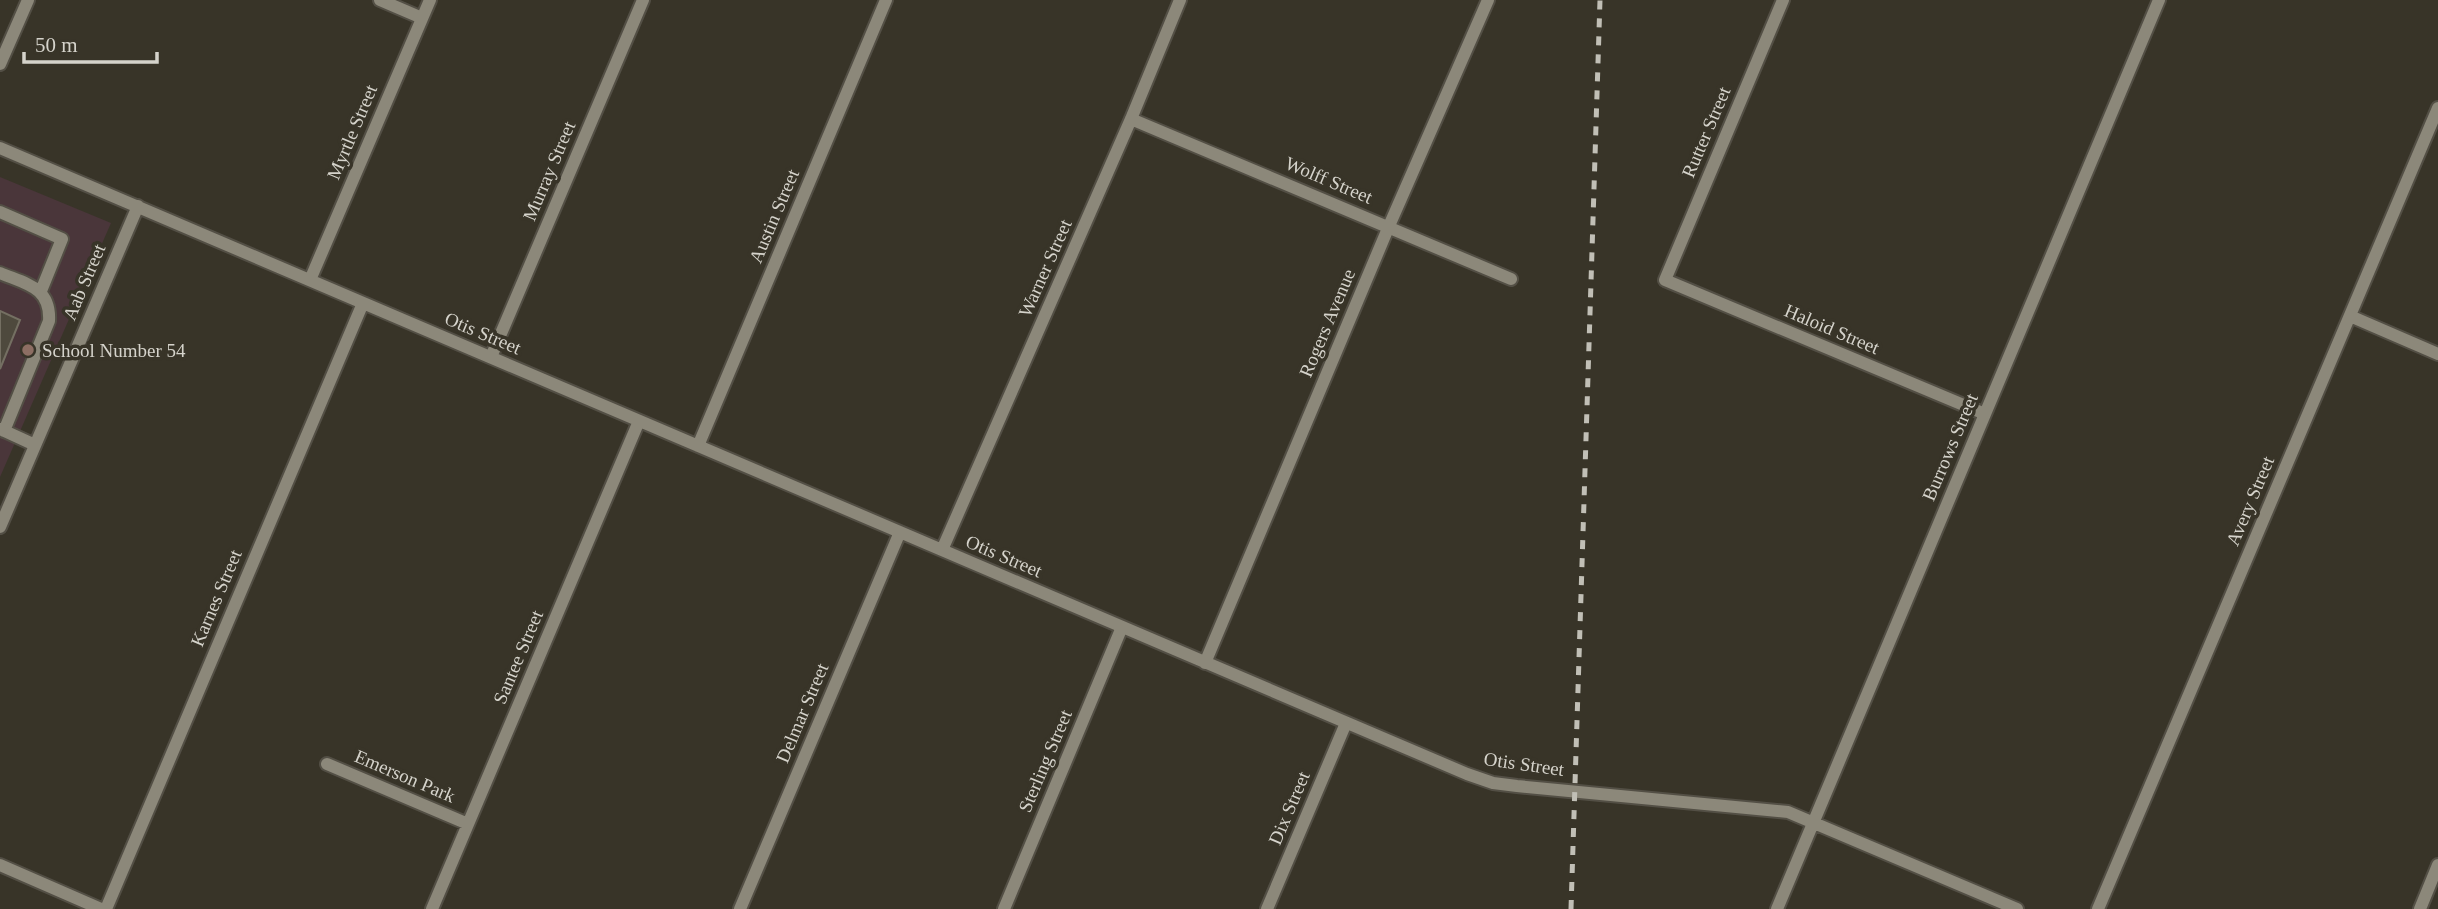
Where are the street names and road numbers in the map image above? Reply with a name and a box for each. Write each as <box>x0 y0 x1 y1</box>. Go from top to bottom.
street label: Myrtle Street <box>323 81 382 182</box>
street label: Rutter Street <box>1677 83 1735 181</box>
street label: Murray Street <box>519 117 580 224</box>
street label: Wolff Street <box>1282 152 1376 208</box>
street label: Austin Street <box>745 165 803 266</box>
street label: Warner Street <box>1014 215 1076 320</box>
street label: Aab Street <box>59 240 110 323</box>
street label: Rogers Avenue <box>1295 266 1359 380</box>
street label: Haloid Street <box>1782 300 1883 359</box>
street label: Otis Street <box>442 308 525 359</box>
street label: Burrows Street <box>1918 390 1982 504</box>
street label: Avery Street <box>2222 452 2279 549</box>
street label: Otis Street <box>963 531 1046 582</box>
street label: Karnes Street <box>186 546 246 649</box>
street label: Santee Street <box>489 606 547 707</box>
street label: Delmar Street <box>772 659 833 766</box>
street label: Sterling Street <box>1014 706 1076 815</box>
street label: Emerson Park <box>352 745 459 807</box>
street label: Otis Street <box>1483 748 1566 780</box>
street label: Dix Street <box>1264 768 1314 848</box>

